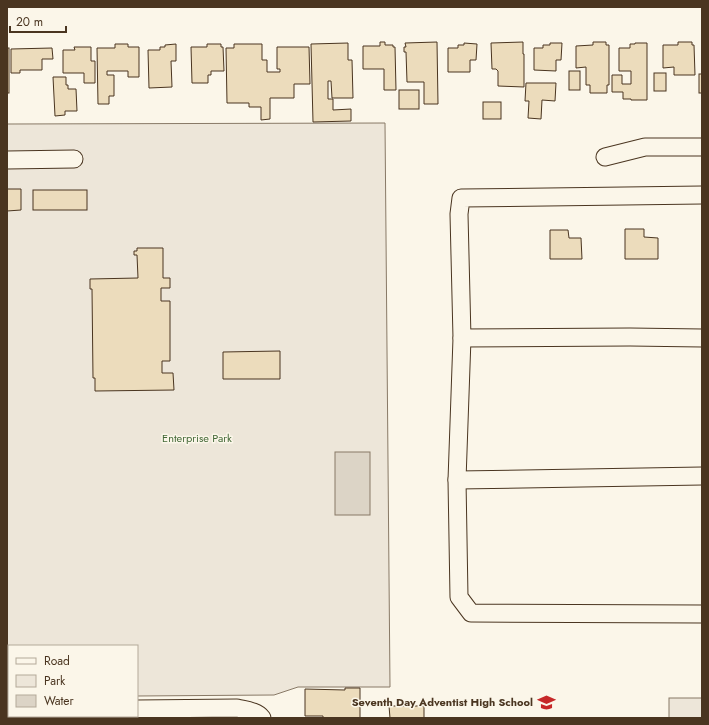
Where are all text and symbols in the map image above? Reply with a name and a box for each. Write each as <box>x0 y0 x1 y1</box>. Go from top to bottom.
scale bar <box>10 8 66 34</box>
text: 20 m <box>16 13 43 31</box>
park label: Enterprise Park <box>162 430 232 446</box>
legend <box>8 645 138 717</box>
text: Road <box>44 652 70 670</box>
text: Park <box>44 672 66 690</box>
text: Water <box>44 692 75 710</box>
school or university icon: Seventh Day Adventist High School <box>536 692 556 712</box>
place label: Seventh Day Adventist High School <box>352 694 533 710</box>

